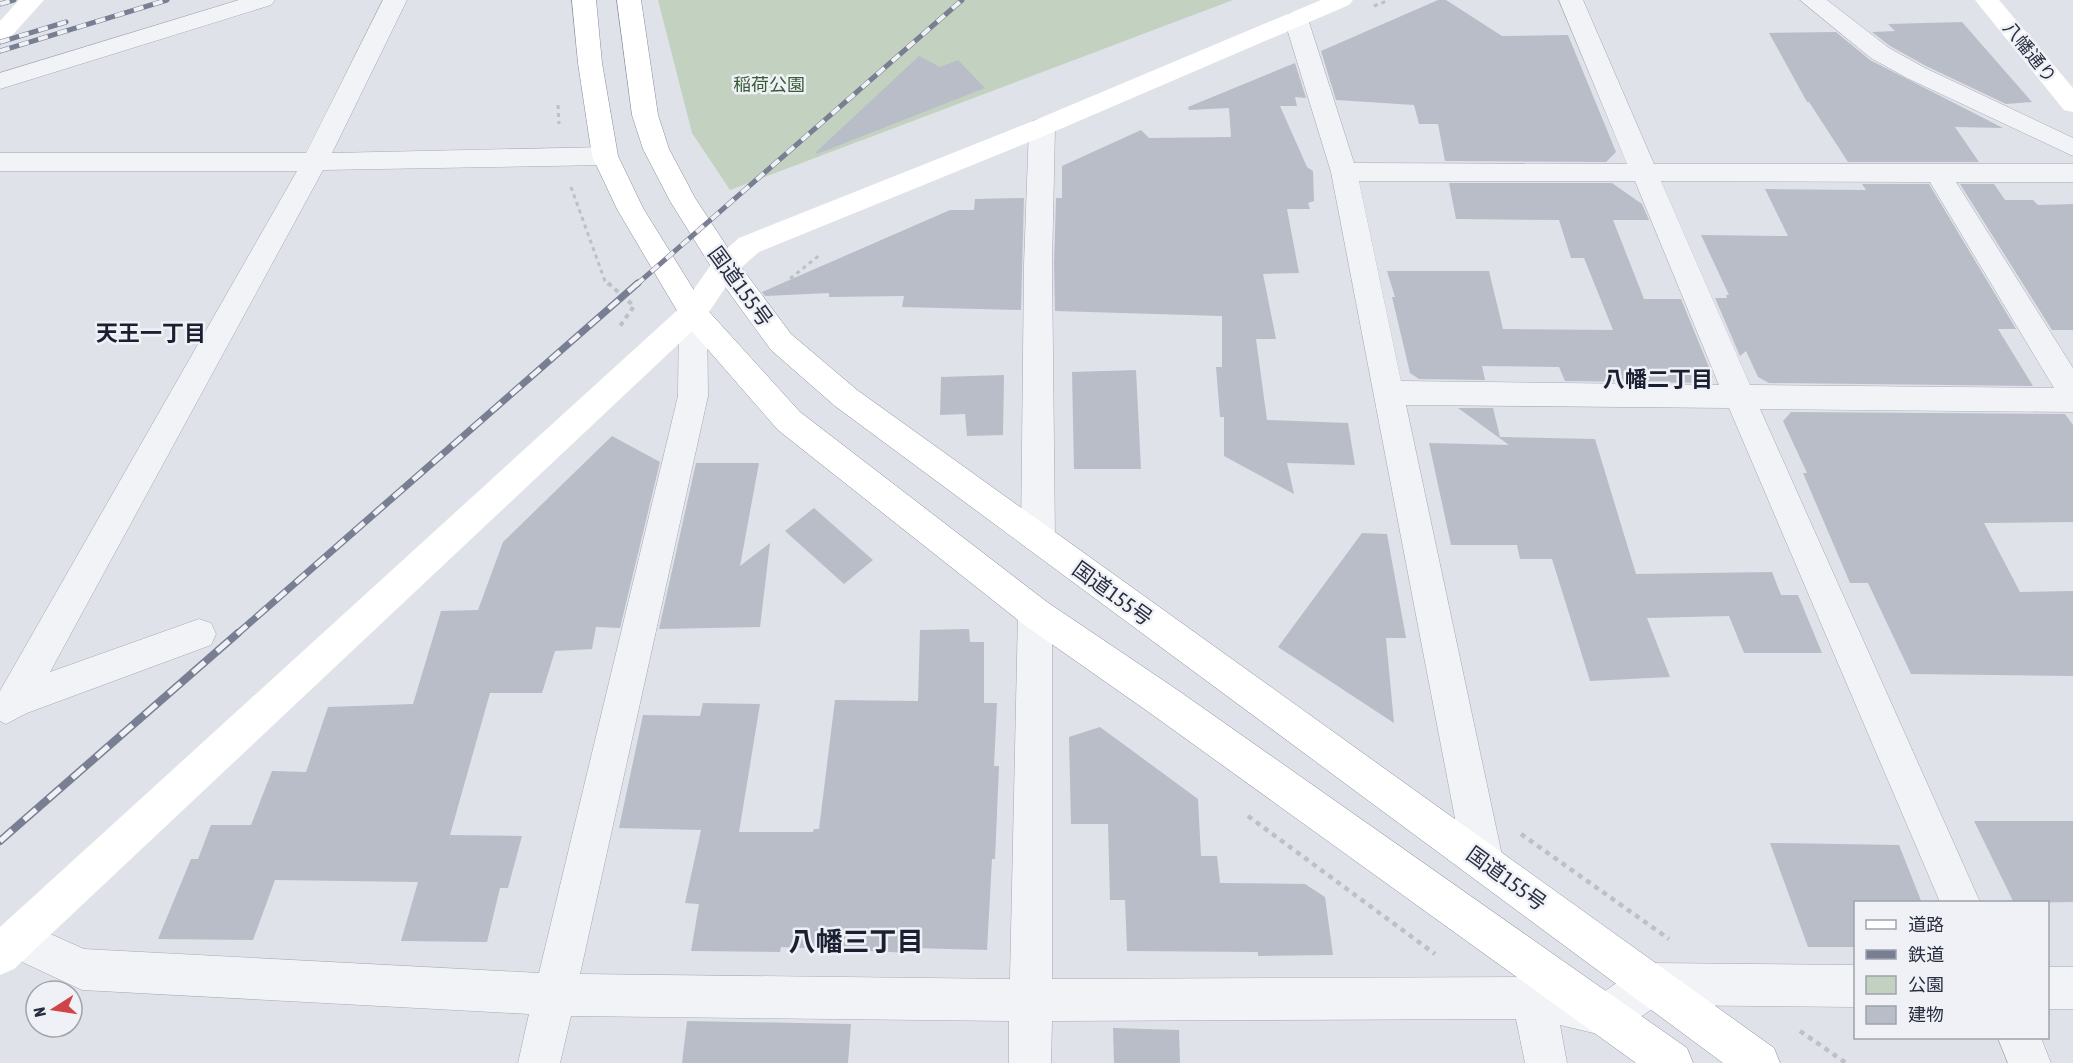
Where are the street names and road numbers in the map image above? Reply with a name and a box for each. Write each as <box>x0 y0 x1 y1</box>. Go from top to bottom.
street label: 八幡通り <box>1999 17 2061 87</box>
street label: 国道155号 <box>704 241 778 331</box>
street label: 国道155号 <box>1068 556 1158 630</box>
street label: 国道155号 <box>1462 841 1552 915</box>

